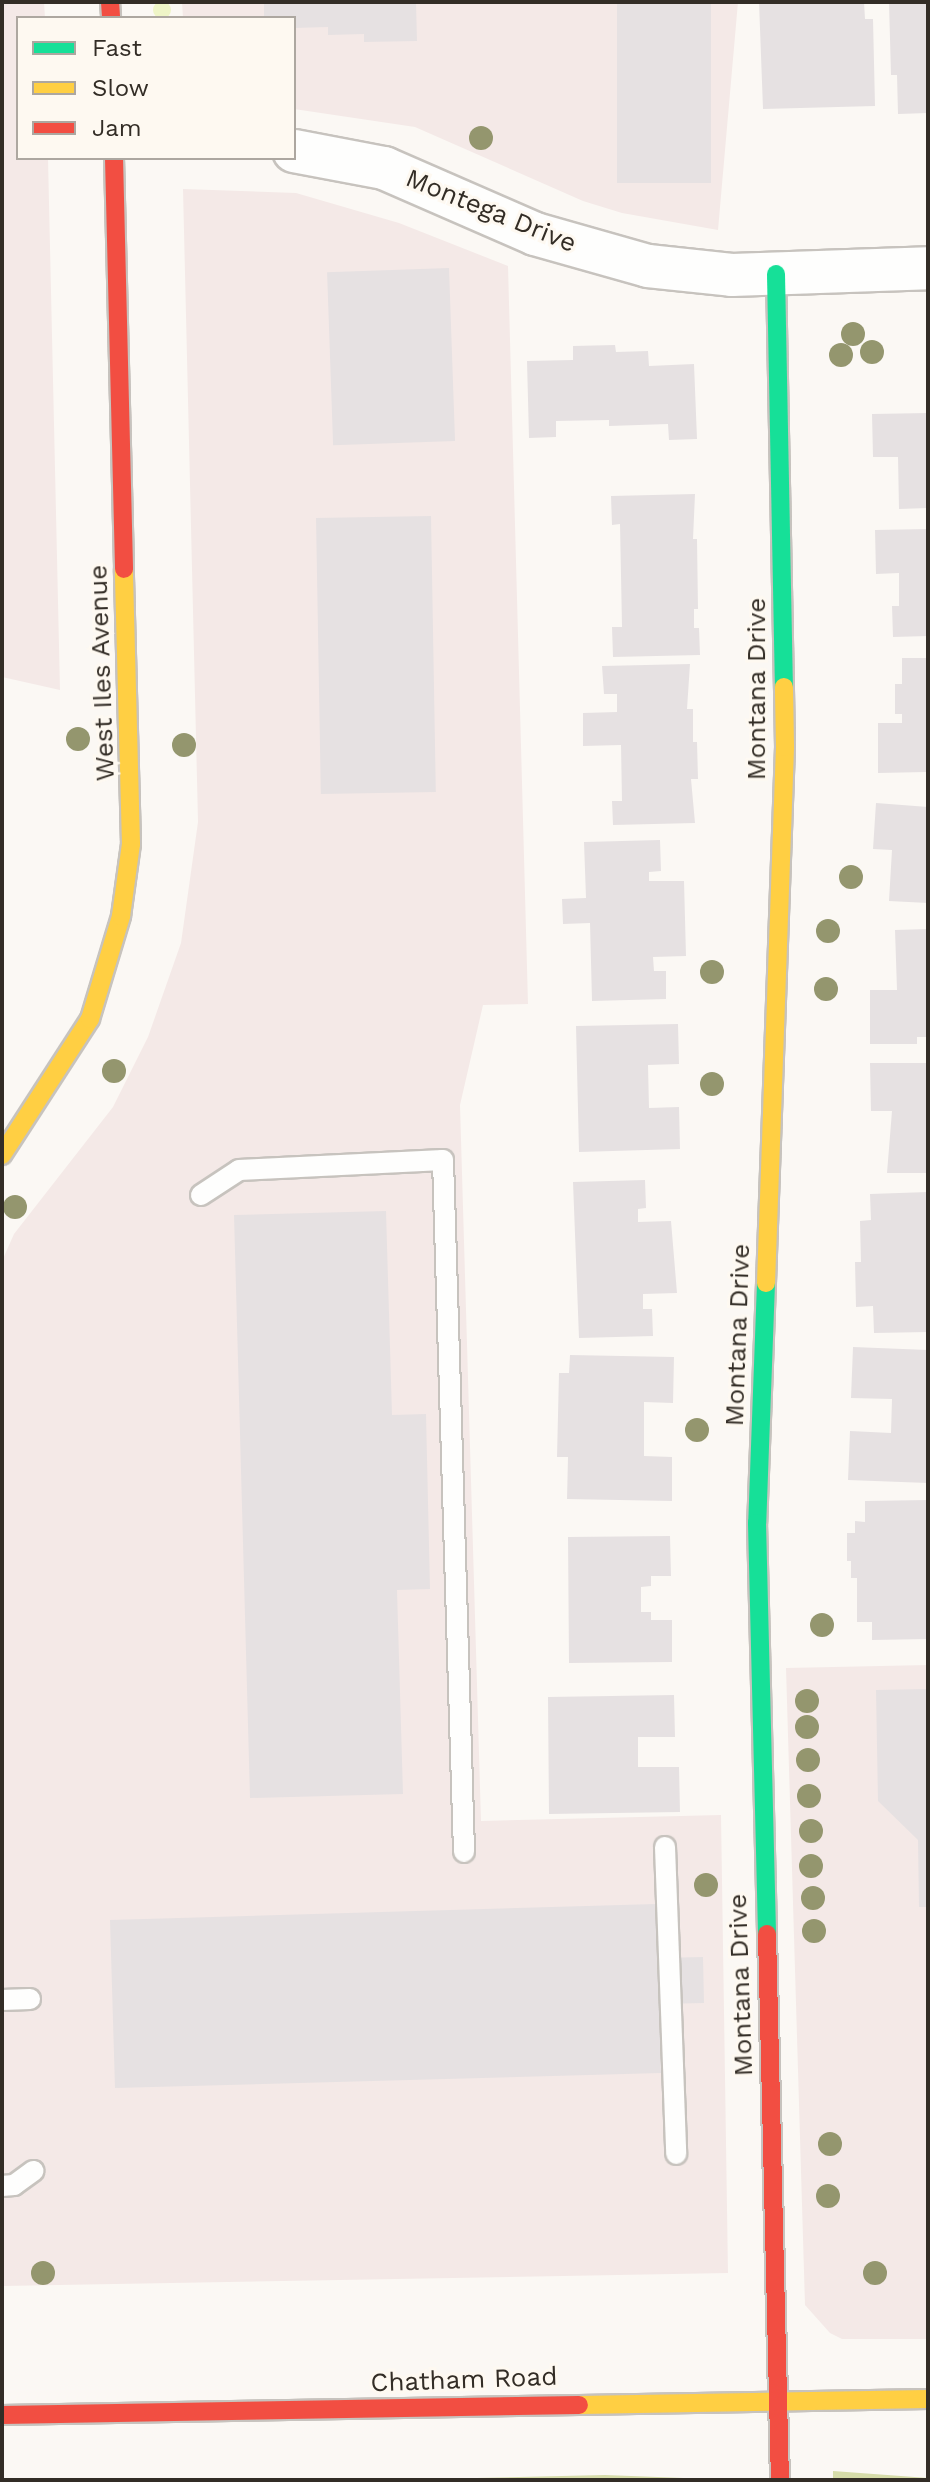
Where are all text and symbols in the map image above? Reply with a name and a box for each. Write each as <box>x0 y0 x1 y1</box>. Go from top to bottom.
legend <box>16 16 296 160</box>
text: Fast <box>92 34 142 62</box>
text: Slow <box>92 74 149 102</box>
text: Jam <box>92 114 142 142</box>
street label: Montega Drive <box>401 163 581 259</box>
street label: West Iles Avenue <box>83 564 121 782</box>
street label: Montana Drive <box>741 597 773 781</box>
street label: Montana Drive <box>719 1243 757 1427</box>
street label: Montana Drive <box>722 1893 760 2077</box>
street label: Chatham Road <box>370 2361 558 2399</box>

